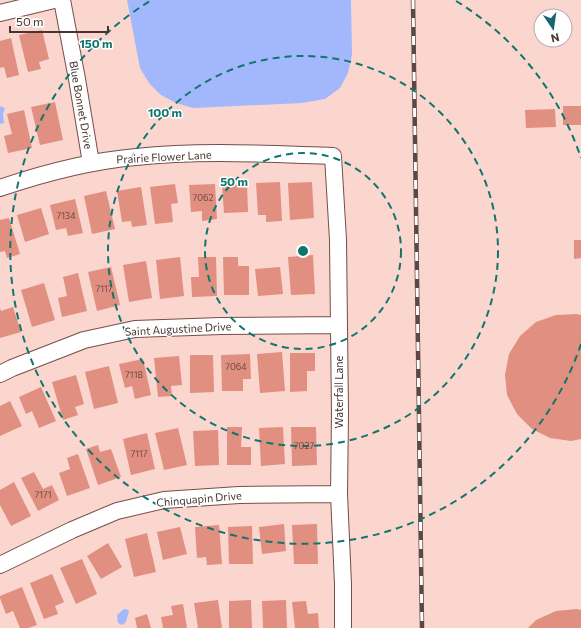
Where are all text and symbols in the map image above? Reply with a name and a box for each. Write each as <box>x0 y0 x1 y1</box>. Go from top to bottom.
scale bar <box>10 8 108 34</box>
north arrow <box>533 8 573 48</box>
text: 50 m <box>16 14 44 28</box>
text: N <box>550 31 561 45</box>
text: 150 m <box>79 36 113 50</box>
street label: Blue Bonnet Drive <box>67 60 96 150</box>
text: 100 m <box>148 105 182 119</box>
street label: Prairie Flower Lane <box>116 148 212 165</box>
text: 50 m <box>220 174 248 188</box>
house number: 7062 <box>192 192 214 203</box>
house number: 7134 <box>56 210 76 221</box>
centre of rings <box>296 244 310 258</box>
house number: 7117 <box>95 283 113 294</box>
street label: Saint Augustine Drive <box>124 319 232 338</box>
street label: Waterfall Lane <box>332 355 345 428</box>
house number: 7064 <box>225 361 247 372</box>
house number: 7118 <box>125 369 143 380</box>
house number: 7027 <box>294 440 314 451</box>
house number: 7117 <box>130 448 148 459</box>
street label: Chinquapin Drive <box>156 488 242 509</box>
house number: 7171 <box>34 489 52 500</box>

